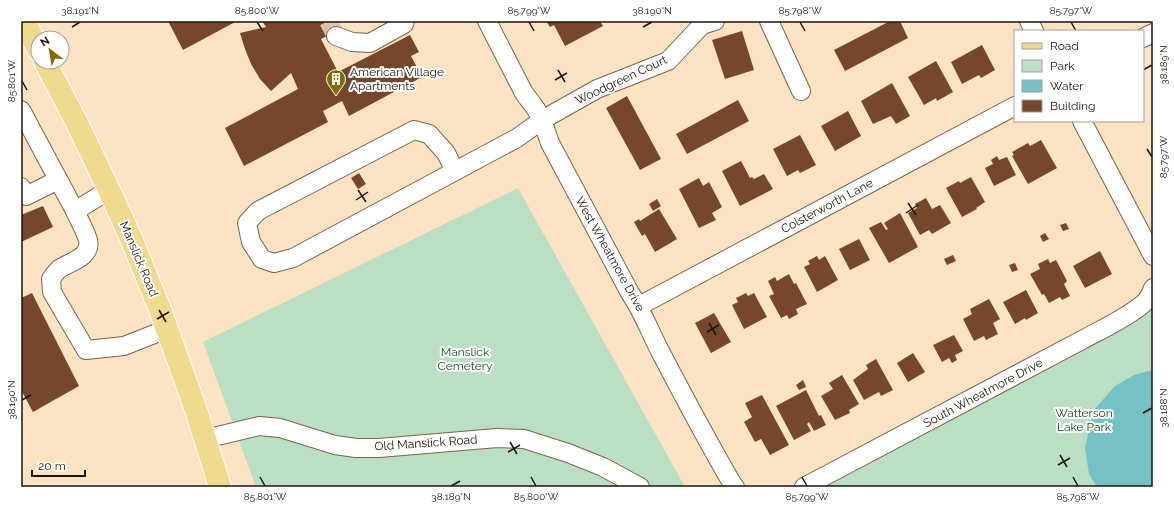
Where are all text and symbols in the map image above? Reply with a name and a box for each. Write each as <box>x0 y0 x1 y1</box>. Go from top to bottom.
text: 38.191°N <box>61 5 99 16</box>
text: 85.800°W <box>235 5 280 16</box>
text: 85.799°W <box>508 5 551 16</box>
text: 38.190°N <box>632 5 672 16</box>
text: 85.798°W <box>778 5 822 16</box>
text: 85.797°W <box>1050 5 1093 16</box>
north arrow <box>30 30 70 70</box>
legend <box>1014 30 1144 122</box>
text: N <box>38 34 52 50</box>
text: Road <box>1050 39 1079 53</box>
text: 38.189°N <box>1158 45 1169 85</box>
street label: Woodgreen Court <box>573 53 669 107</box>
text: 85.801°W <box>6 59 17 102</box>
text: Park <box>1050 59 1075 73</box>
place label: American Village Apartments <box>350 65 444 93</box>
building icon: American Village Apartments <box>325 68 347 96</box>
text: Water <box>1050 79 1084 93</box>
text: Building <box>1050 99 1096 113</box>
text: 85.797°W <box>1158 135 1169 178</box>
street label: Colsterworth Lane <box>779 176 875 236</box>
street label: West Wheatmore Drive <box>573 194 647 314</box>
street label: Manslick Road <box>117 219 161 299</box>
park label: Manslick Cemetery <box>438 345 493 373</box>
street label: South Wheatmore Drive <box>921 356 1045 430</box>
text: 38.190°N <box>6 380 17 420</box>
text: 38.188°N <box>1158 388 1169 428</box>
park label: Watterson Lake Park <box>1055 406 1113 434</box>
street label: Old Manslick Road <box>374 432 478 454</box>
scale bar <box>32 452 85 478</box>
text: 20 m <box>38 459 66 473</box>
text: 85.801°W <box>244 491 287 502</box>
text: 38.189°N <box>431 491 471 502</box>
text: 85.800°W <box>514 491 559 502</box>
text: 85.799°W <box>786 491 829 502</box>
text: 85.798°W <box>1056 491 1100 502</box>

